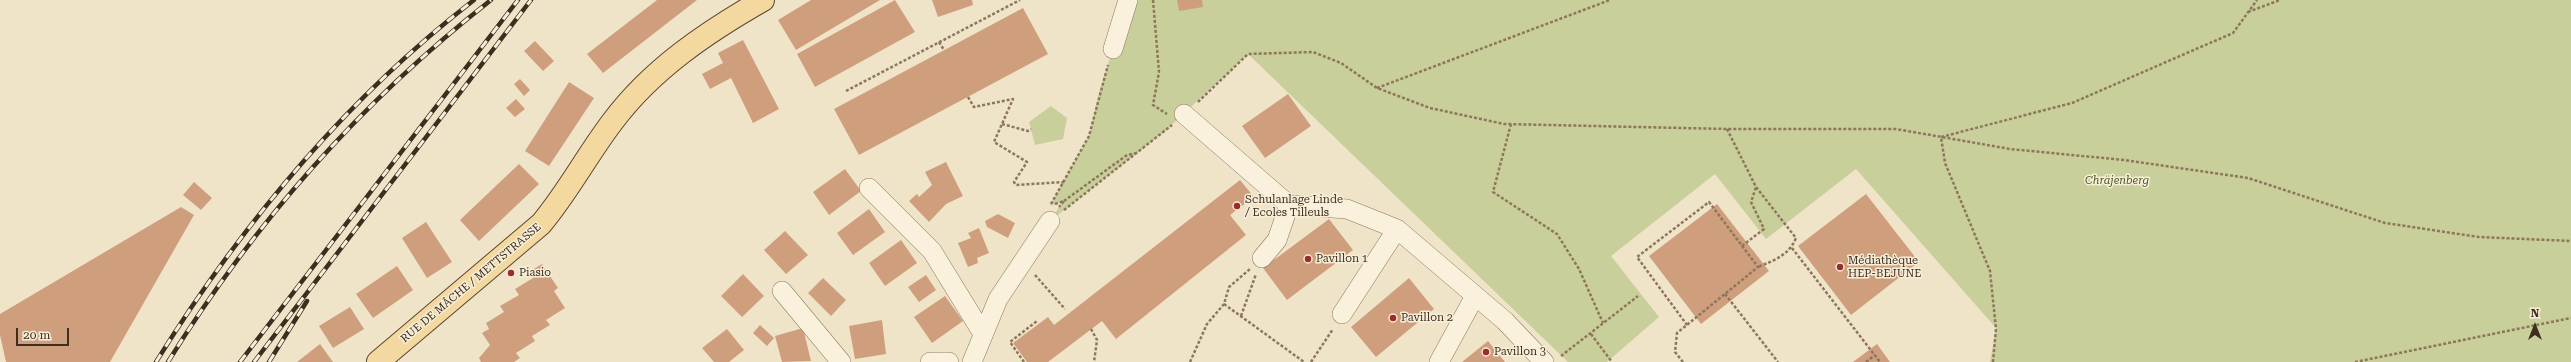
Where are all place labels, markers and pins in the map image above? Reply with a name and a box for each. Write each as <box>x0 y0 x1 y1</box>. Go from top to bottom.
place label: Schulanlage Linde / Ecoles Tilleuls <box>1245 193 1343 219</box>
marker: Schulanlage Linde / Ecoles Tilleuls <box>1232 201 1242 211</box>
place label: Pavillon 1 <box>1316 252 1368 266</box>
marker: Pavillon 1 <box>1303 254 1313 264</box>
place label: Médiathèque HEP-BEJUNE <box>1848 254 1921 280</box>
marker: Médiathèque HEP-BEJUNE <box>1835 262 1845 272</box>
place label: Piasio <box>519 266 551 280</box>
marker: Piasio <box>506 268 516 278</box>
place label: Pavillon 2 <box>1401 311 1453 325</box>
marker: Pavillon 2 <box>1388 313 1398 323</box>
place label: Pavillon 3 <box>1494 345 1546 359</box>
marker: Pavillon 3 <box>1481 347 1491 357</box>

